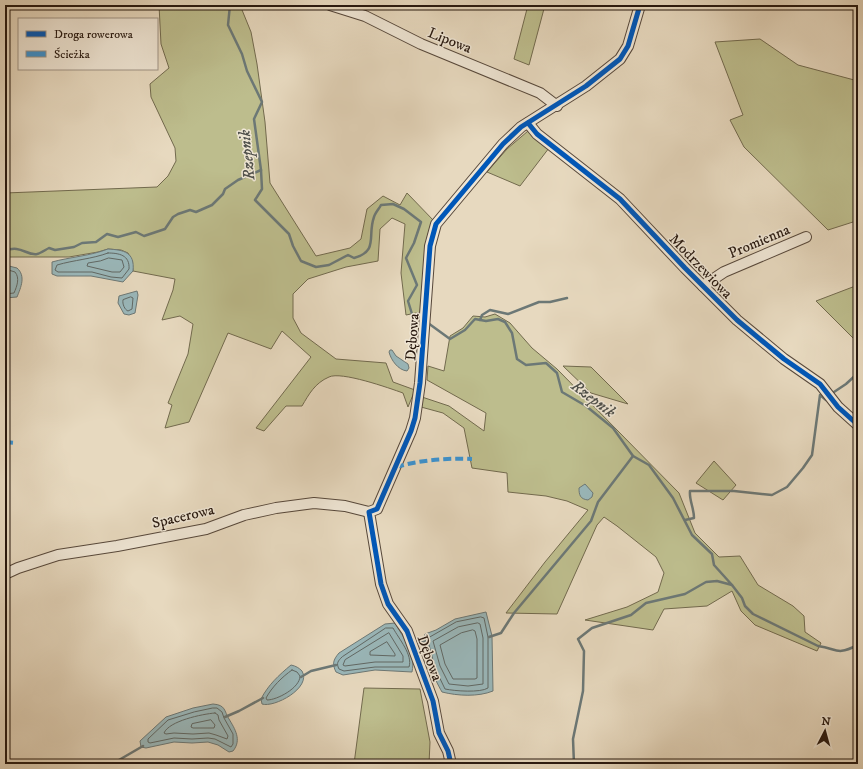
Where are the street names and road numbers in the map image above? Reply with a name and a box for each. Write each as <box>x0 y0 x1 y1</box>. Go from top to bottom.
street label: Lipowa <box>425 23 475 58</box>
street label: Promienna <box>726 220 793 263</box>
street label: Modrzewiowa <box>665 230 737 303</box>
street label: Dębowa <box>401 312 424 361</box>
street label: Spacerowa <box>150 500 217 533</box>
street label: Dębowa <box>412 633 447 684</box>

